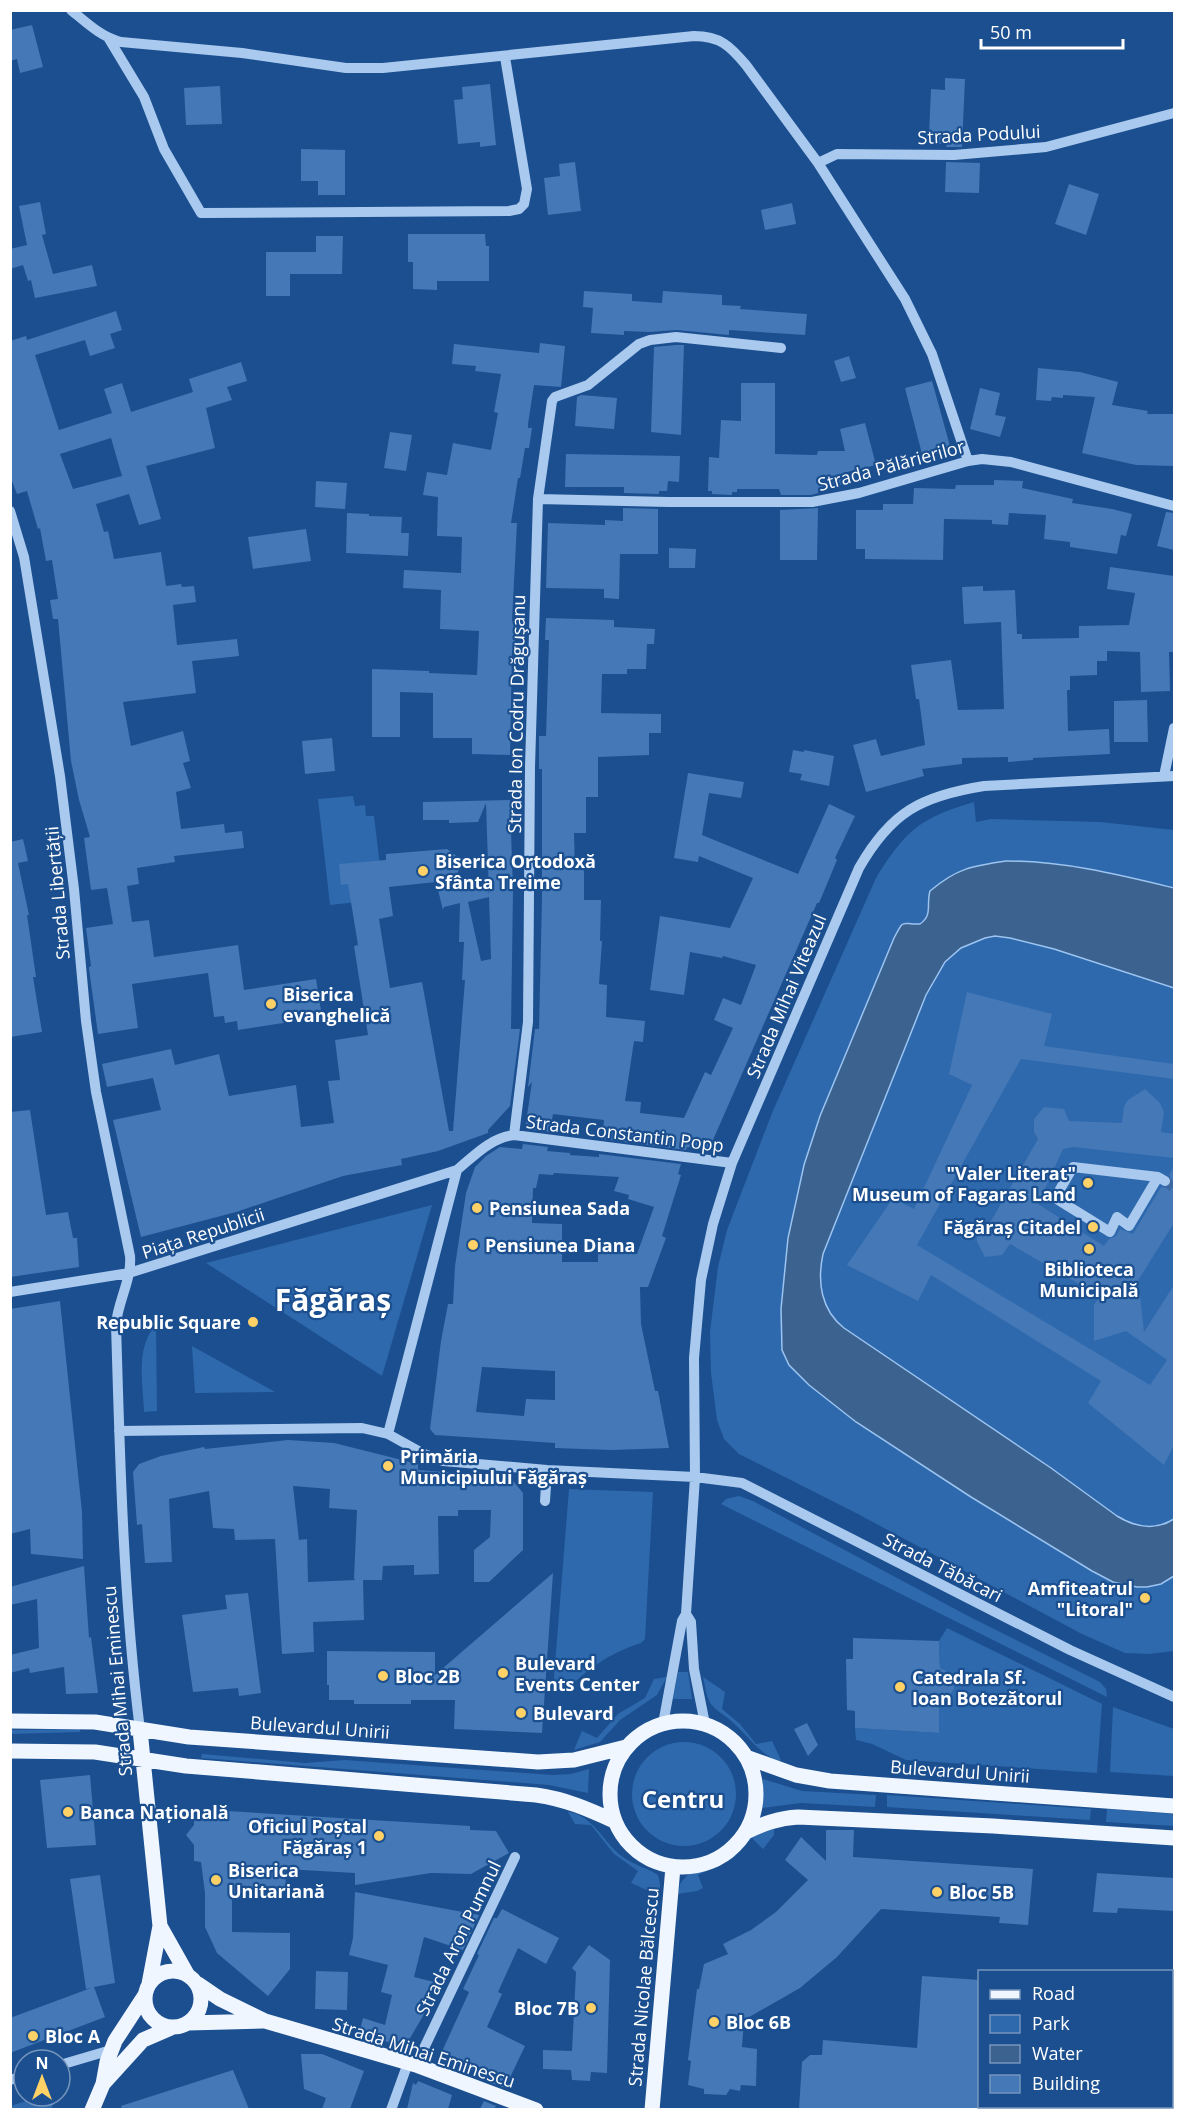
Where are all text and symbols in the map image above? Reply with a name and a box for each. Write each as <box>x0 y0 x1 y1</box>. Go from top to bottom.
scale bar <box>981 12 1124 50</box>
text: 50 m <box>990 20 1032 44</box>
street label: Strada Podului <box>917 119 1041 149</box>
street label: Strada Pălărierilor <box>815 434 968 496</box>
street label: Strada Ion Codru Drăguşanu <box>502 594 530 834</box>
street label: Strada Libertății <box>39 825 75 961</box>
place label: Biserica Ortodoxă Sfânta Treime <box>435 849 596 894</box>
marker: Biserica Ortodoxă Sfânta Treime <box>416 864 430 878</box>
street label: Strada Mihai Viteazul <box>741 910 831 1082</box>
place label: Biserica evanghelică <box>283 982 390 1027</box>
marker: Biserica evanghelică <box>264 997 278 1011</box>
street label: Strada Constantin Popp <box>525 1109 725 1157</box>
place label: "Valer Literat" Museum of Fagaras Land <box>852 1161 1076 1206</box>
marker: "Valer Literat" Museum of Fagaras Land <box>1081 1176 1095 1190</box>
place label: Pensiunea Sada <box>489 1196 630 1220</box>
marker: Pensiunea Sada <box>470 1201 484 1215</box>
street label: Piața Republicii <box>139 1202 267 1264</box>
place label: Făgăraș Citadel <box>943 1215 1081 1239</box>
marker: Făgăraș Citadel <box>1086 1220 1100 1234</box>
place label: Pensiunea Diana <box>485 1233 635 1257</box>
marker: Pensiunea Diana <box>466 1238 480 1252</box>
marker: Biblioteca Municipală <box>1082 1242 1096 1256</box>
place label: Biblioteca Municipală <box>1039 1257 1139 1302</box>
district label: Făgăraș <box>275 1279 391 1320</box>
place label: Republic Square <box>96 1310 241 1334</box>
marker: Republic Square <box>246 1315 260 1329</box>
place label: Primăria Municipiului Făgăraș <box>400 1444 587 1489</box>
marker: Primăria Municipiului Făgăraș <box>381 1459 395 1473</box>
street label: Strada Tăbăcari <box>879 1527 1007 1607</box>
place label: Amfiteatrul "Litoral" <box>1028 1576 1133 1621</box>
street label: Strada Mihai Eminescu <box>97 1585 137 1777</box>
marker: Amfiteatrul "Litoral" <box>1138 1591 1152 1605</box>
place label: Bulevard Events Center <box>515 1651 640 1696</box>
place label: Bloc 2B <box>395 1664 460 1688</box>
place label: Catedrala Sf. Ioan Botezătorul <box>912 1665 1062 1710</box>
marker: Bulevard Events Center <box>496 1666 510 1680</box>
marker: Bloc 2B <box>376 1669 390 1683</box>
marker: Catedrala Sf. Ioan Botezătorul <box>893 1680 907 1694</box>
place label: Bulevard <box>533 1701 614 1725</box>
marker: Bulevard <box>514 1706 528 1720</box>
street label: Bulevardul Unirii <box>249 1710 391 1744</box>
street label: Bulevardul Unirii <box>889 1754 1031 1788</box>
district label: Centru <box>642 1782 724 1815</box>
place label: Banca Națională <box>80 1800 229 1824</box>
marker: Banca Națională <box>61 1805 75 1819</box>
place label: Oficiul Poștal Făgăraș 1 <box>248 1814 367 1859</box>
marker: Oficiul Poștal Făgăraș 1 <box>372 1829 386 1843</box>
street label: Strada Aron Pumnul <box>410 1856 506 2020</box>
place label: Biserica Unitariană <box>228 1858 325 1903</box>
marker: Biserica Unitariană <box>209 1873 223 1887</box>
place label: Bloc 5B <box>949 1880 1014 1904</box>
marker: Bloc 5B <box>930 1885 944 1899</box>
street label: Strada Nicolae Bălcescu <box>622 1887 664 2087</box>
legend <box>978 1970 1173 2108</box>
text: Road <box>1032 1981 1075 2005</box>
place label: Bloc 7B <box>514 1996 579 2020</box>
marker: Bloc 7B <box>584 2001 598 2015</box>
place label: Bloc 6B <box>726 2010 791 2034</box>
street label: Strada Mihai Eminescu <box>329 2011 519 2093</box>
text: Park <box>1032 2011 1070 2035</box>
marker: Bloc 6B <box>707 2015 721 2029</box>
place label: Bloc A <box>45 2024 101 2048</box>
marker: Bloc A <box>26 2029 40 2043</box>
text: Water <box>1032 2041 1083 2065</box>
north arrow <box>12 2048 72 2108</box>
text: N <box>35 2052 49 2074</box>
text: Building <box>1032 2071 1100 2095</box>

